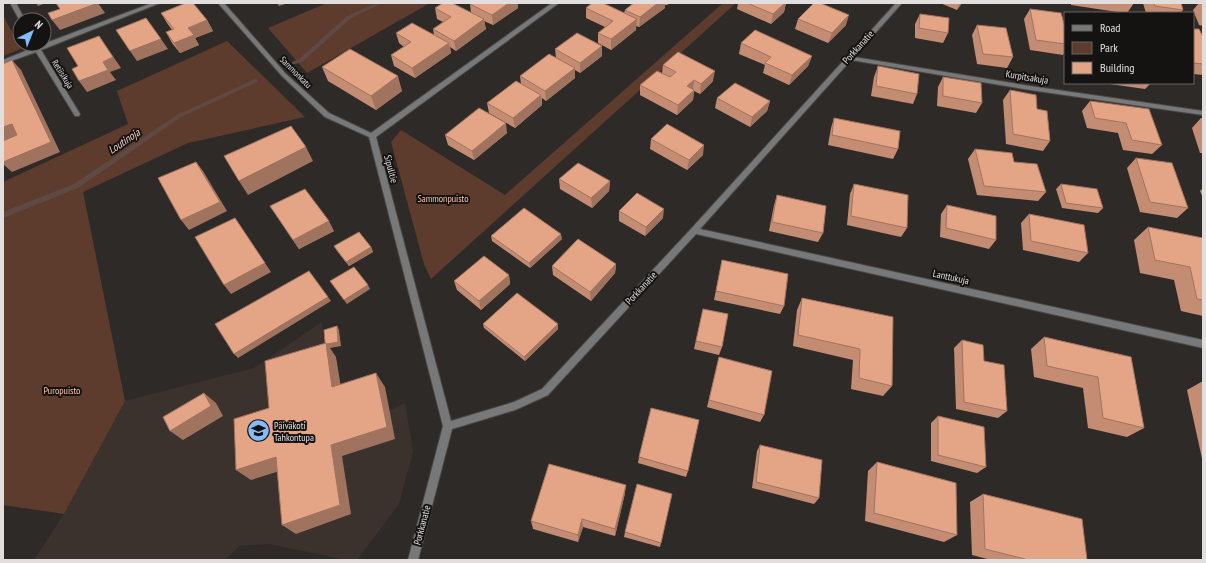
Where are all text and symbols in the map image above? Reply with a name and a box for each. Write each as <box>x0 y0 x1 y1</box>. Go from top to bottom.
north arrow <box>12 12 52 52</box>
legend <box>1064 12 1194 84</box>
text: N <box>32 18 46 32</box>
text: Road <box>1100 20 1120 35</box>
street label: Porkkanatie <box>840 28 876 66</box>
text: Park <box>1100 40 1118 55</box>
street label: Sammonkatu <box>278 54 314 90</box>
street label: Retiisikuja <box>49 58 76 91</box>
text: Building <box>1100 60 1135 75</box>
street label: Kurpitsakuja <box>1005 67 1049 87</box>
water label: Loutinoja <box>105 125 143 157</box>
street label: Sipulitie <box>381 153 401 185</box>
park label: Sammonpuisto <box>417 192 469 205</box>
street label: Lanttukuja <box>932 267 970 287</box>
street label: Porkkanatie <box>622 269 660 307</box>
park label: Puropuisto <box>44 384 80 397</box>
school or university icon: Päiväkoti Tahkontupa <box>246 418 272 444</box>
place label: Päiväkoti Tahkontupa <box>274 419 314 444</box>
street label: Porkkanatie <box>410 504 434 546</box>

